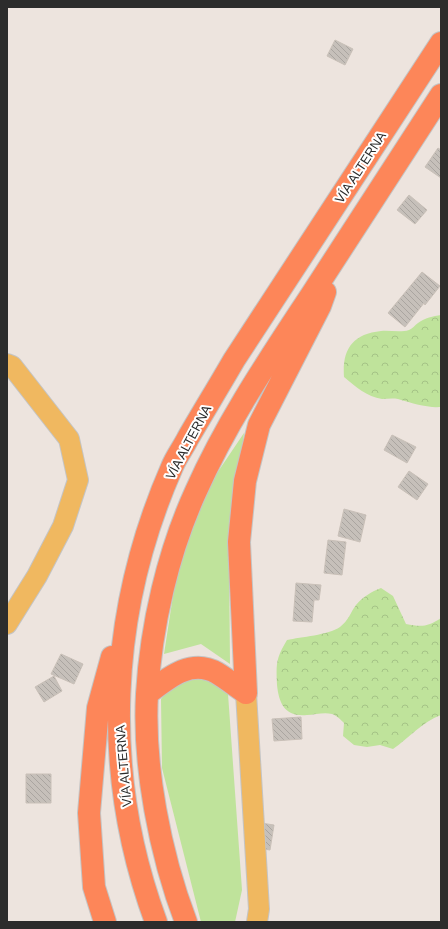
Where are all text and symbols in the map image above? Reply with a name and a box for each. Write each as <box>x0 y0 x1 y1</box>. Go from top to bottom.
street label: VÍA ALTERNA <box>332 128 389 206</box>
street label: VÍA ALTERNA <box>163 402 214 482</box>
street label: VÍA ALTERNA <box>112 724 135 808</box>

